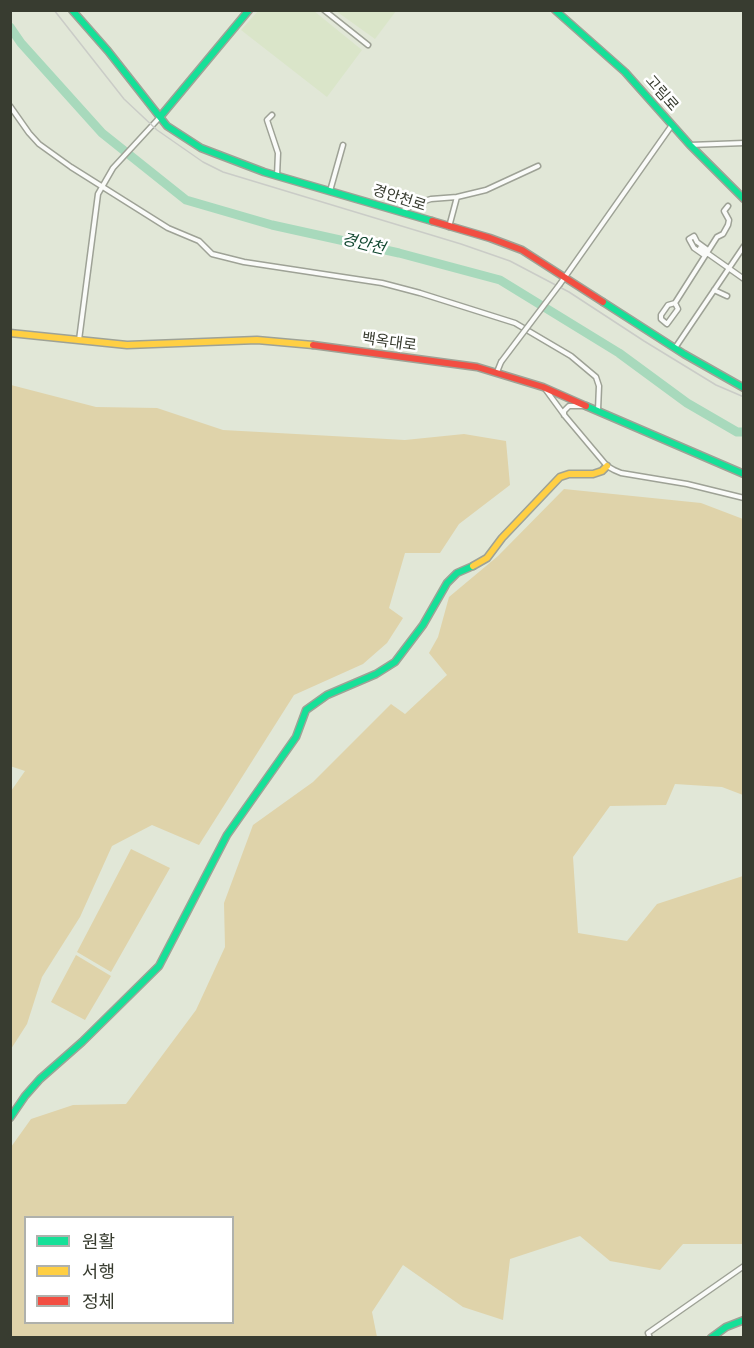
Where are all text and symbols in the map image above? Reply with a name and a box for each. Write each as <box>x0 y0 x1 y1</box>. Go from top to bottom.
street label: 고림로 <box>641 72 681 116</box>
street label: 경안천로 <box>370 182 428 216</box>
water label: 경안천 <box>339 230 387 260</box>
street label: 백옥대로 <box>360 330 418 356</box>
legend <box>24 1216 234 1324</box>
text: 원활 <box>82 1228 115 1255</box>
text: 서행 <box>82 1258 115 1285</box>
text: 정체 <box>82 1288 115 1315</box>

